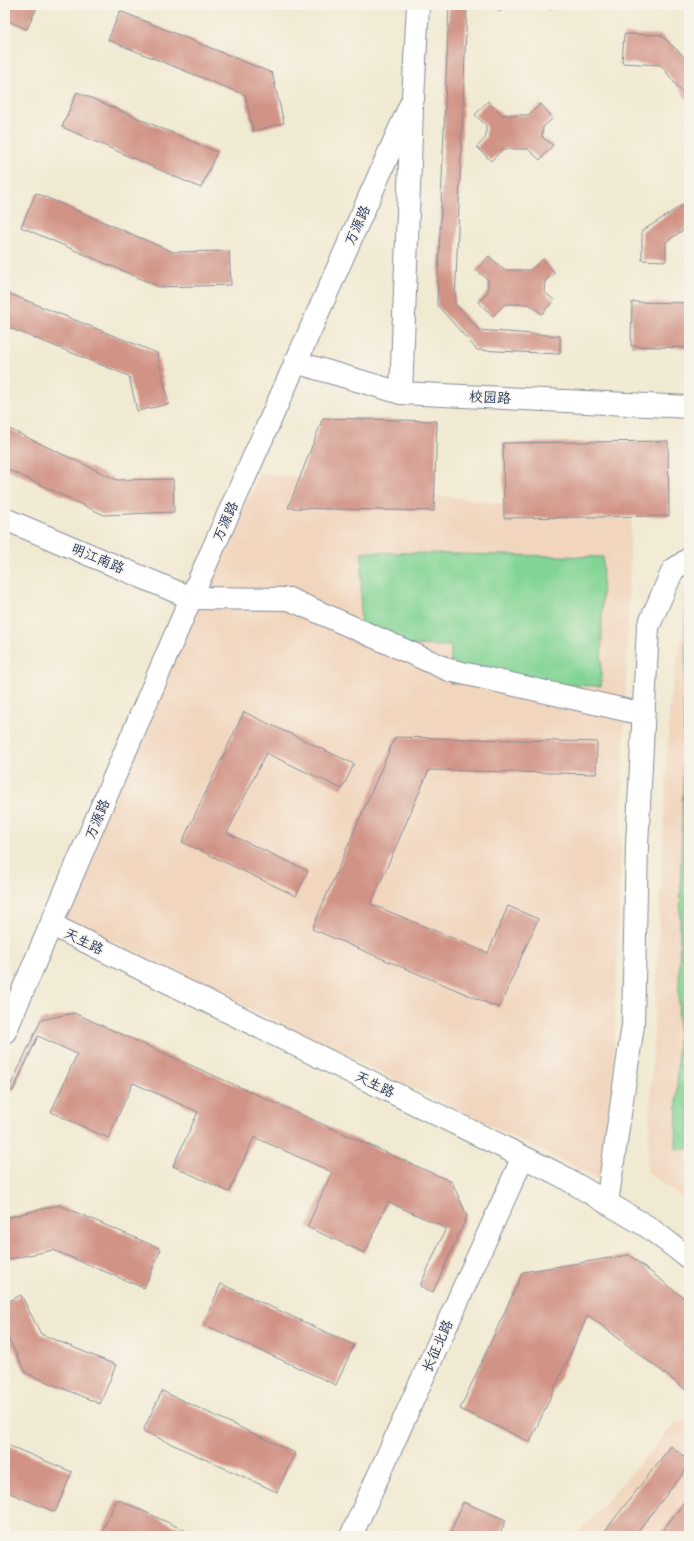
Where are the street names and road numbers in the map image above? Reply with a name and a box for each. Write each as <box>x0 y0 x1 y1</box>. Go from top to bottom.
street label: 万源路 <box>341 203 374 248</box>
street label: 校园路 <box>469 388 511 407</box>
street label: 万源路 <box>209 499 242 544</box>
street label: 明江南路 <box>69 540 127 577</box>
street label: 万源路 <box>81 797 113 842</box>
street label: 天生路 <box>61 925 106 958</box>
street label: 天生路 <box>352 1068 397 1101</box>
street label: 长征北路 <box>418 1317 457 1375</box>

